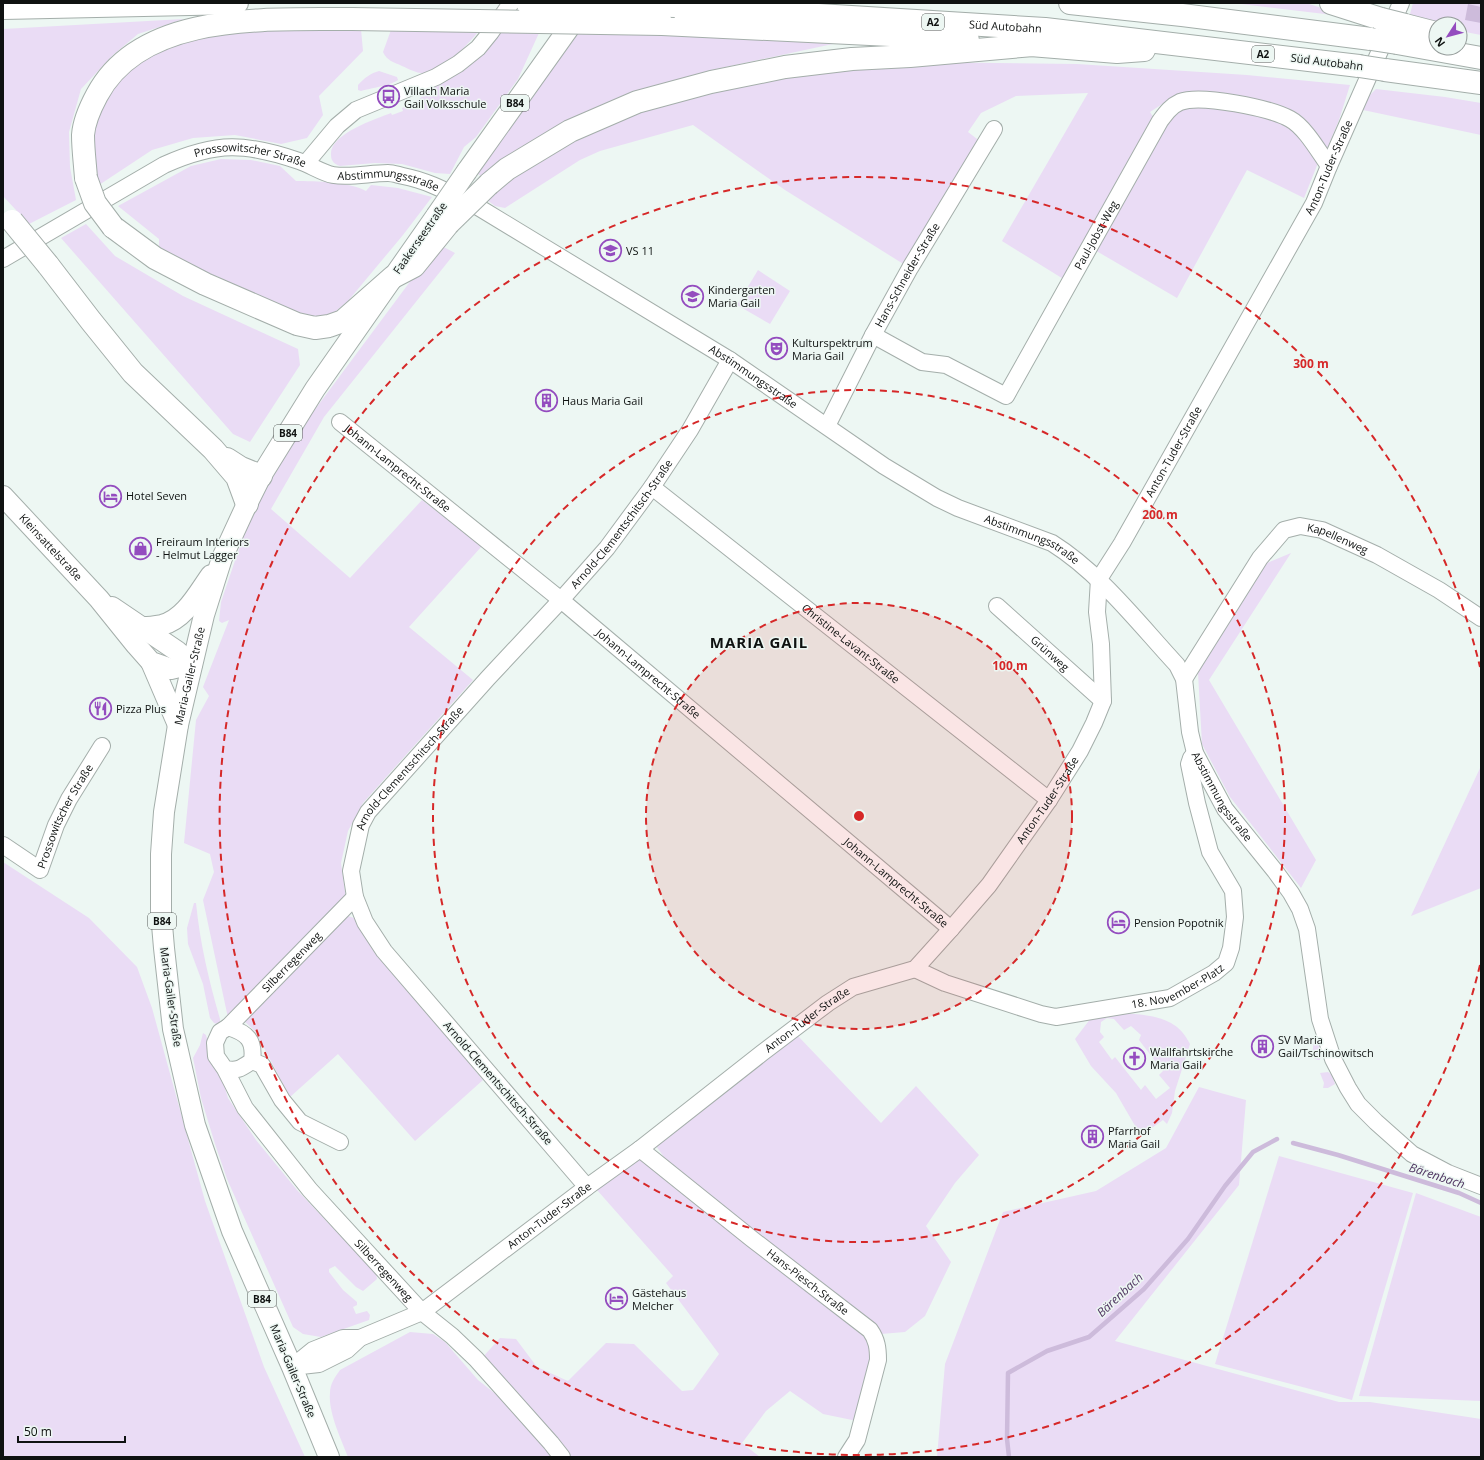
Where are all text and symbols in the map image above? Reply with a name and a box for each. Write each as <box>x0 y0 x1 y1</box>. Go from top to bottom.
road number: A2 <box>922 14 944 30</box>
street label: Süd Autobahn <box>968 16 1042 36</box>
north arrow <box>1428 16 1468 56</box>
text: N <box>1431 34 1448 50</box>
road number: A2 <box>1252 46 1274 62</box>
street label: Süd Autobahn <box>1290 50 1364 73</box>
place label: Villach Maria Gail Volksschule <box>404 83 486 111</box>
bus stop icon: Villach Maria Gail Volksschule <box>376 84 402 110</box>
road number: B84 <box>501 95 529 111</box>
street label: Anton-Tuder-Straße <box>1301 117 1355 217</box>
street label: Prossowitscher Straße <box>192 139 309 170</box>
street label: Abstimmungsstraße <box>337 165 442 194</box>
street label: Paul-Jobst-Weg <box>1070 198 1121 272</box>
street label: Faakerseestraße <box>389 199 450 277</box>
street label: Hans-Schneider-Straße <box>871 220 943 330</box>
school or university icon: VS 11 <box>598 238 624 264</box>
place label: VS 11 <box>626 243 654 258</box>
place label: Kindergarten Maria Gail <box>708 282 775 310</box>
school or university icon: Kindergarten Maria Gail <box>679 283 705 309</box>
place label: Kulturspektrum Maria Gail <box>792 335 873 363</box>
theatre icon: Kulturspektrum Maria Gail <box>763 336 789 362</box>
street label: Abstimmungsstraße <box>706 341 801 411</box>
text: 300 m <box>1293 355 1329 372</box>
building icon: Haus Maria Gail <box>533 388 559 414</box>
place label: Haus Maria Gail <box>562 393 643 408</box>
street label: Anton-Tuder-Straße <box>1142 403 1205 499</box>
street label: Johann-Lamprecht-Straße <box>341 420 454 515</box>
road number: B84 <box>274 425 302 441</box>
street label: Arnold-Clementschitsch-Straße <box>567 456 675 591</box>
hotel icon: Hotel Seven <box>97 483 123 509</box>
place label: Hotel Seven <box>126 488 187 503</box>
text: 200 m <box>1142 506 1178 523</box>
street label: Kleinsattelstraße <box>16 510 86 584</box>
street label: Abstimmungsstraße <box>982 510 1083 567</box>
street label: Kapellenweg <box>1306 519 1371 557</box>
place label: Freiraum Interiors - Helmut Lagger <box>156 534 249 562</box>
shop icon: Freiraum Interiors - Helmut Lagger <box>127 535 153 561</box>
street label: Christine-Lavant-Straße <box>799 600 903 687</box>
street label: Johann-Lamprecht-Straße <box>593 624 704 722</box>
street label: Maria-Gailer-Straße <box>170 625 208 726</box>
district label: MARIA GAIL <box>710 632 808 652</box>
street label: Grünweg <box>1028 632 1073 674</box>
text: 100 m <box>992 657 1028 674</box>
restaurant icon: Pizza Plus <box>87 696 113 722</box>
place label: Pizza Plus <box>116 701 166 716</box>
street label: Arnold-Clementschitsch-Straße <box>352 703 466 831</box>
street label: Abstimmungsstraße <box>1189 749 1256 844</box>
street label: Anton-Tuder-Straße <box>1013 753 1082 846</box>
street label: Prossowitscher Straße <box>33 761 96 870</box>
centre of rings <box>852 809 866 823</box>
street label: Johann-Lamprecht-Straße <box>840 833 952 931</box>
hotel icon: Pension Popotnik <box>1105 910 1131 936</box>
road number: B84 <box>148 913 176 929</box>
place label: Pension Popotnik <box>1134 915 1224 930</box>
street label: Silberregenweg <box>258 928 324 995</box>
street label: Maria-Gailer-Straße <box>157 946 186 1048</box>
street label: 18. November-Platz <box>1130 960 1227 1011</box>
street label: Anton-Tuder-Straße <box>761 983 852 1055</box>
street label: Arnold-Clementschitsch-Straße <box>441 1018 556 1148</box>
place label: SV Maria Gail/Tschinowitsch <box>1278 1032 1374 1060</box>
building icon: SV Maria Gail/Tschinowitsch <box>1249 1033 1275 1059</box>
place label: Wallfahrtskirche Maria Gail <box>1150 1044 1233 1072</box>
church icon: Wallfahrtskirche Maria Gail <box>1121 1045 1147 1071</box>
place label: Pfarrhof Maria Gail <box>1108 1123 1160 1151</box>
building icon: Pfarrhof Maria Gail <box>1079 1124 1105 1150</box>
water label: Bärenbach <box>1407 1159 1467 1193</box>
street label: Anton-Tuder-Straße <box>504 1178 594 1252</box>
street label: Silberregenweg <box>352 1236 416 1304</box>
street label: Hans-Piesch-Straße <box>764 1245 852 1318</box>
water label: Bärenbach <box>1093 1269 1147 1321</box>
place label: Gästehaus Melcher <box>632 1285 686 1313</box>
hotel icon: Gästehaus Melcher <box>603 1286 629 1312</box>
road number: B84 <box>248 1291 276 1307</box>
street label: Maria-Gailer-Straße <box>267 1322 320 1420</box>
scale bar <box>18 1418 125 1444</box>
text: 50 m <box>24 1423 52 1440</box>

